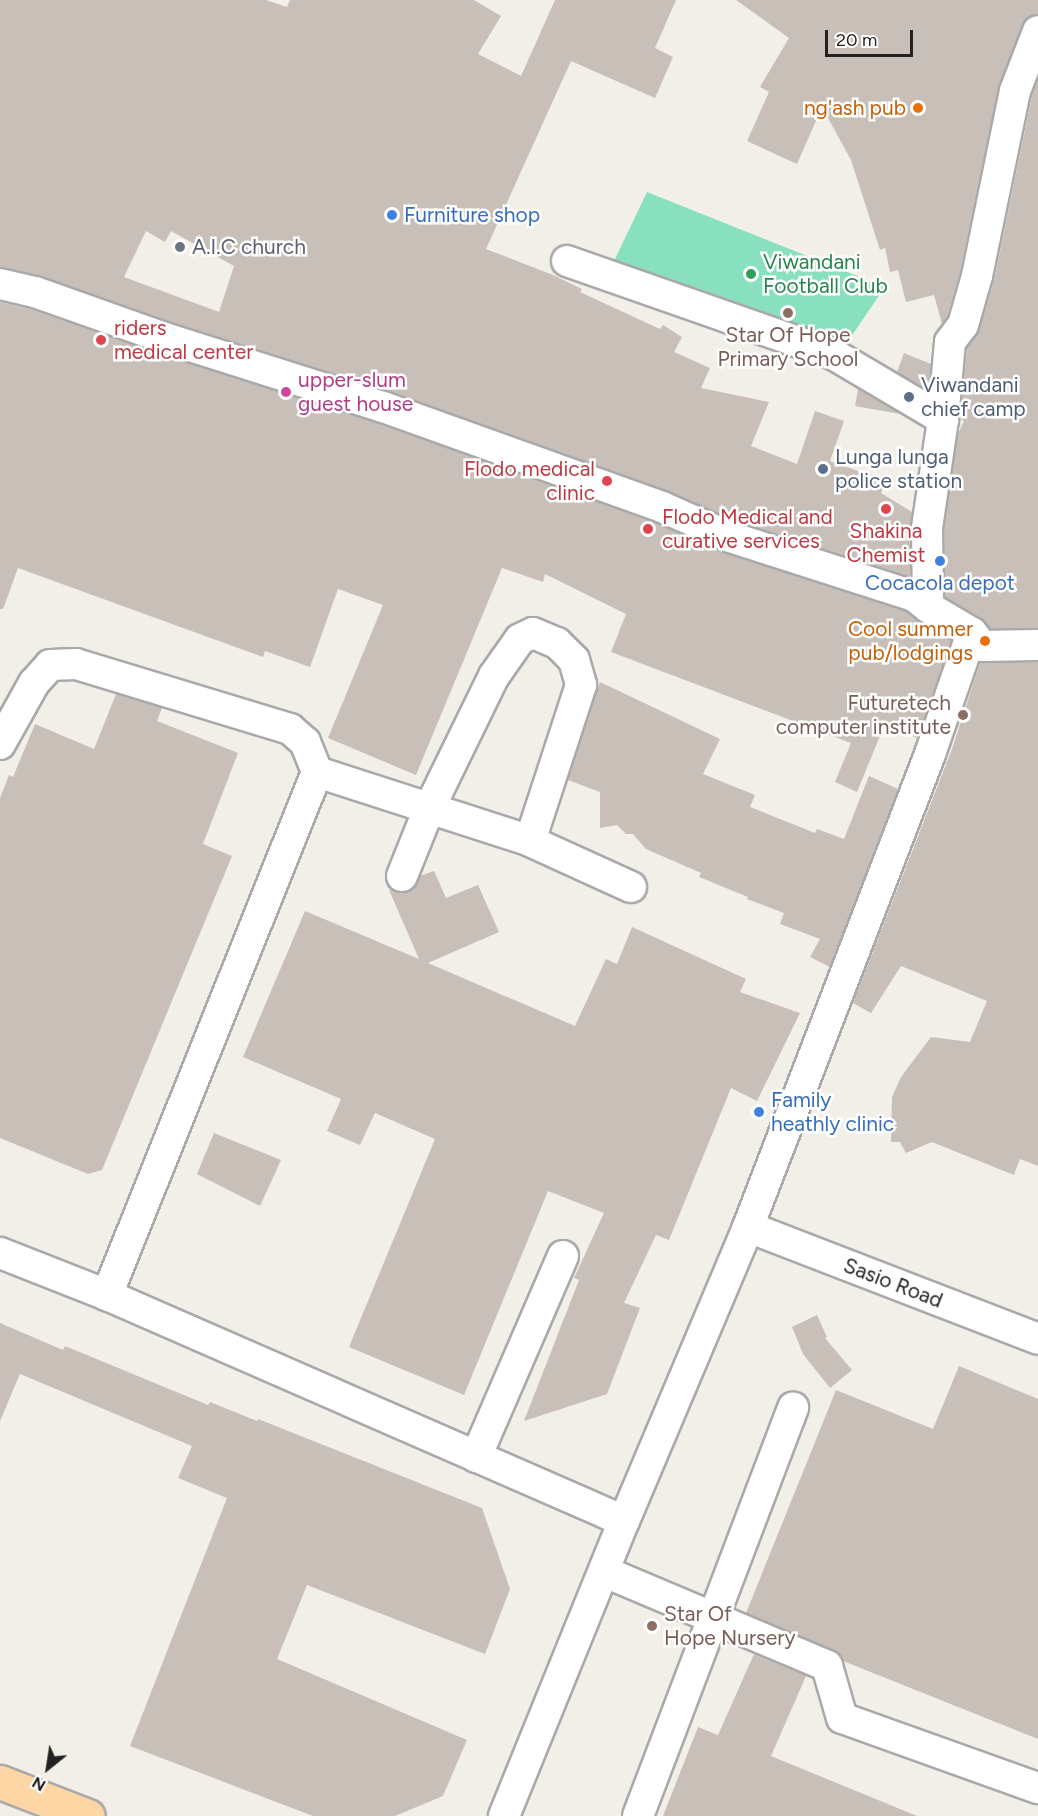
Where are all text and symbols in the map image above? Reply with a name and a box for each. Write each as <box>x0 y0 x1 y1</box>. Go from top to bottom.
scale bar <box>828 18 916 56</box>
text: 20 m <box>836 29 877 51</box>
place label: ng'ash pub <box>804 95 906 121</box>
marker: ng'ash pub <box>911 101 925 115</box>
place label: Furniture shop <box>404 202 540 228</box>
marker: Furniture shop <box>385 208 399 222</box>
place label: A.I.C church <box>192 234 306 260</box>
marker: A.I.C church <box>173 240 187 254</box>
place label: Viwandani Football Club <box>763 249 888 299</box>
marker: Viwandani Football Club <box>744 267 758 281</box>
marker: Star Of Hope Primary School <box>781 306 795 320</box>
place label: riders medical center <box>114 315 253 365</box>
place label: Star Of Hope Primary School <box>718 322 858 372</box>
marker: riders medical center <box>92 331 110 349</box>
place label: upper-slum guest house <box>298 367 413 417</box>
place label: Viwandani chief camp <box>921 372 1026 422</box>
marker: upper-slum guest house <box>279 385 293 399</box>
marker: Viwandani chief camp <box>902 390 916 404</box>
place label: Lunga lunga police station <box>835 444 962 494</box>
place label: Flodo medical clinic <box>464 456 595 506</box>
marker: Lunga lunga police station <box>816 462 830 476</box>
marker: Flodo medical clinic <box>600 474 614 488</box>
marker: Shakina Chemist <box>879 502 893 516</box>
place label: Flodo Medical and curative services <box>662 504 833 554</box>
place label: Shakina Chemist <box>847 518 925 568</box>
marker: Flodo Medical and curative services <box>639 520 657 538</box>
marker: Cocacola depot <box>933 554 947 568</box>
place label: Cocacola depot <box>865 570 1015 596</box>
place label: Cool summer pub/lodgings <box>848 616 973 666</box>
marker: Cool summer pub/lodgings <box>978 634 992 648</box>
place label: Futuretech computer institute <box>776 690 951 740</box>
marker: Futuretech computer institute <box>956 708 970 722</box>
place label: Family heathly clinic <box>771 1087 894 1137</box>
marker: Family heathly clinic <box>752 1105 766 1119</box>
street label: Sasio Road <box>840 1253 946 1313</box>
place label: Star Of Hope Nursery <box>664 1601 795 1651</box>
marker: Star Of Hope Nursery <box>645 1619 659 1633</box>
north arrow <box>18 1738 78 1798</box>
text: N <box>29 1773 49 1795</box>

